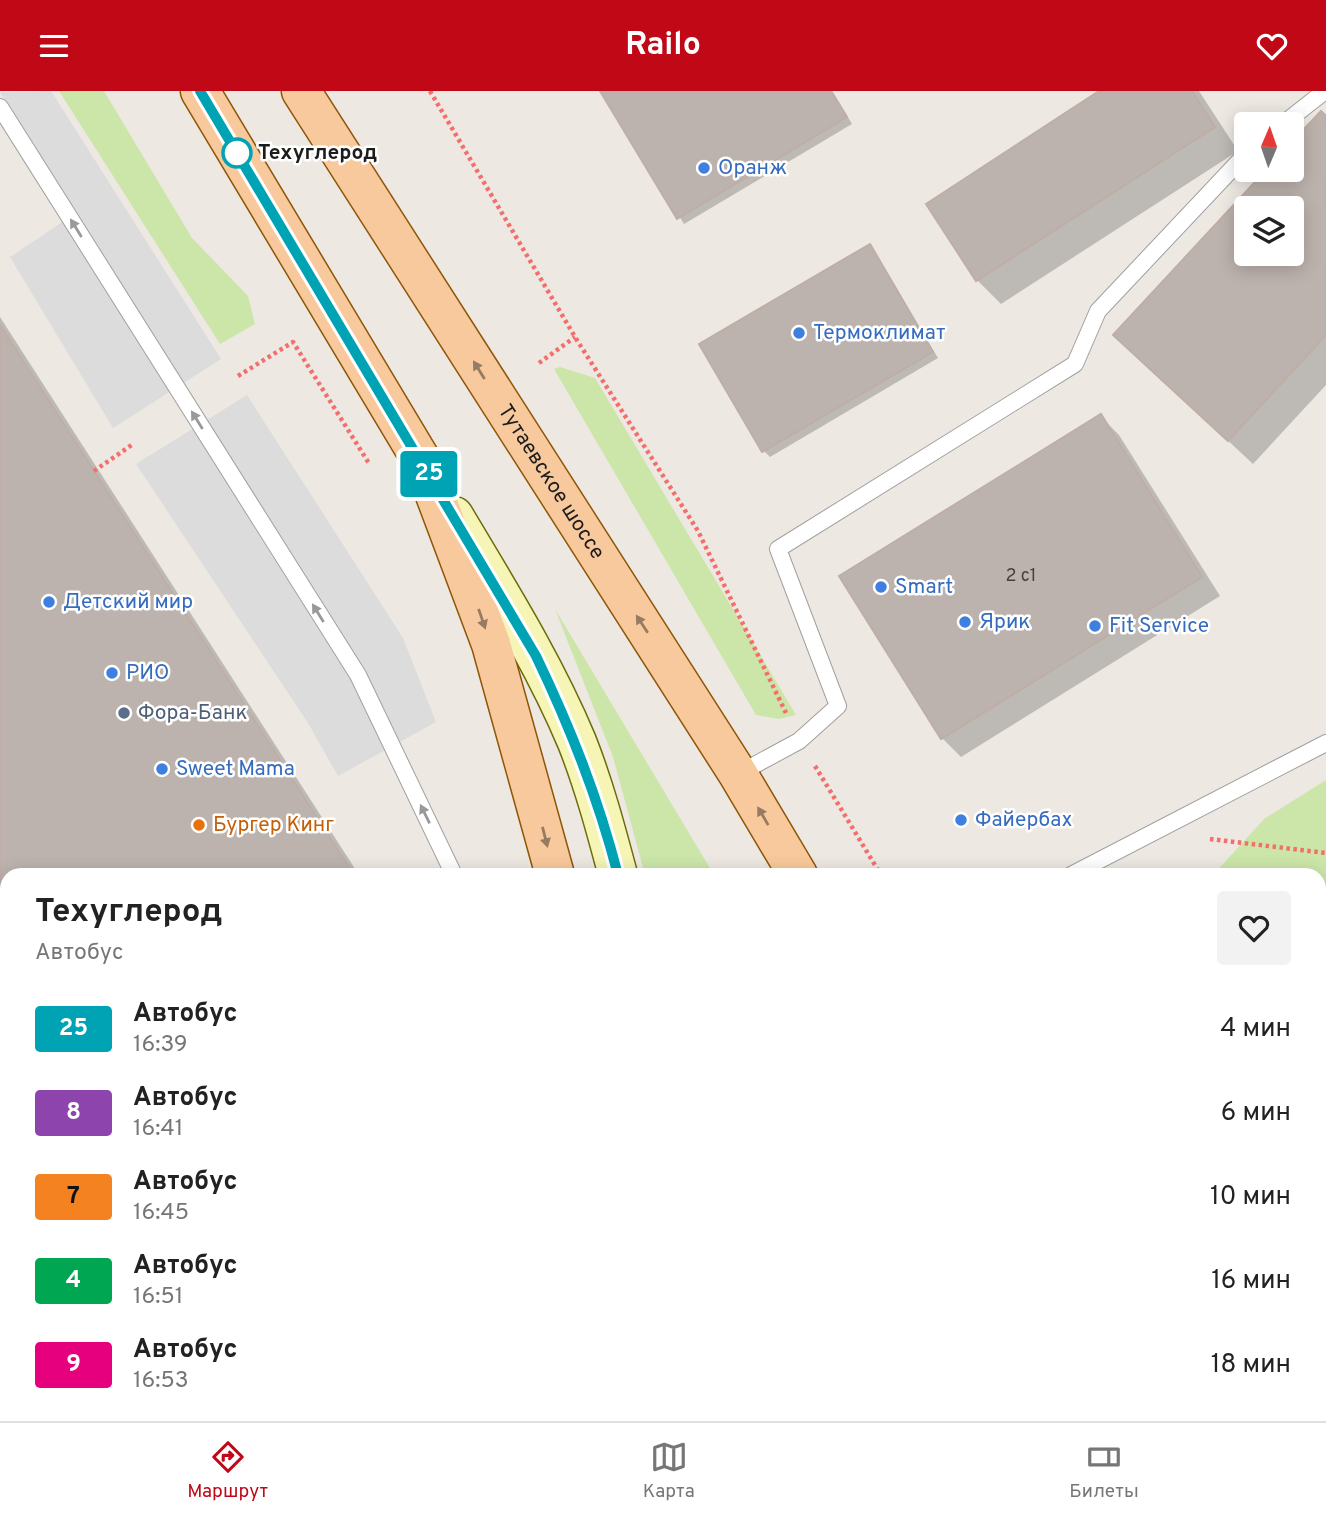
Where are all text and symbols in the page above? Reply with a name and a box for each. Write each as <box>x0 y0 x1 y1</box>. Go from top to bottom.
text: Railo <box>625 26 701 66</box>
icon: menu <box>35 27 73 65</box>
icon: heart <box>1253 27 1291 65</box>
north arrow <box>1234 112 1304 182</box>
map controls <box>1234 112 1304 266</box>
marker: Техуглерод <box>222 138 252 168</box>
place label: Техуглерод <box>258 140 377 167</box>
place label: Оранж <box>718 155 787 182</box>
marker: Оранж <box>696 160 712 176</box>
button: layers <box>1234 196 1304 266</box>
one-way arrow <box>69 218 82 237</box>
place label: Термоклимат <box>813 320 946 347</box>
marker: Термоклимат <box>791 325 807 341</box>
one-way arrow <box>473 361 486 380</box>
street label: Тутаевское шоссе <box>491 399 611 565</box>
one-way arrow <box>191 411 204 430</box>
line badge: 25 <box>398 451 460 497</box>
text: 25 <box>414 459 444 489</box>
house number: 2 с1 <box>1006 565 1036 588</box>
place label: Smart <box>895 574 953 601</box>
marker: Smart <box>873 579 889 595</box>
place label: Детский мир <box>63 589 193 616</box>
marker: Детский мир <box>41 594 57 610</box>
one-way arrow <box>312 603 325 622</box>
one-way arrow <box>477 608 488 629</box>
place label: Ярик <box>979 609 1030 636</box>
place label: Fit Service <box>1109 613 1209 640</box>
one-way arrow <box>635 614 648 633</box>
marker: Ярик <box>957 614 973 630</box>
marker: Fit Service <box>1087 618 1103 634</box>
place label: РИО <box>126 660 169 687</box>
marker: РИО <box>104 665 120 681</box>
place label: Фора-Банк <box>138 700 247 727</box>
marker: Фора-Банк <box>116 705 132 721</box>
place label: Sweet Mama <box>176 756 295 783</box>
marker: Sweet Mama <box>154 761 170 777</box>
one-way arrow <box>419 804 430 824</box>
one-way arrow <box>757 807 769 826</box>
place label: Файербах <box>975 807 1072 834</box>
place label: Бургер Кинг <box>213 812 334 839</box>
marker: Файербах <box>953 812 969 828</box>
marker: Бургер Кинг <box>191 817 207 833</box>
one-way arrow <box>540 826 551 848</box>
button: heart <box>1217 891 1291 965</box>
text: Техуглерод <box>35 892 222 934</box>
text: Автобус <box>35 939 123 968</box>
text: Автобус <box>133 998 238 1031</box>
text: 4 мин <box>1220 1013 1291 1046</box>
text: 25 <box>59 1014 88 1044</box>
text: 16:39 <box>133 1031 188 1060</box>
text: Автобус <box>133 1082 238 1115</box>
text: 6 мин <box>1221 1097 1291 1130</box>
text: 8 <box>66 1098 81 1128</box>
text: 16:41 <box>133 1115 183 1144</box>
text: Автобус <box>133 1166 238 1199</box>
text: 10 мин <box>1210 1181 1291 1214</box>
text: 7 <box>67 1182 80 1212</box>
text: 16:45 <box>133 1199 189 1228</box>
text: Автобус <box>133 1250 238 1283</box>
text: 16 мин <box>1211 1265 1291 1298</box>
text: 4 <box>66 1266 81 1296</box>
text: 16:51 <box>133 1283 183 1312</box>
text: Автобус <box>133 1334 238 1367</box>
text: 18 мин <box>1211 1349 1291 1382</box>
text: 9 <box>66 1350 81 1380</box>
text: 16:53 <box>133 1367 189 1396</box>
tab: Маршрут <box>187 1438 268 1504</box>
tab: Карта <box>643 1438 695 1504</box>
tab: Билеты <box>1069 1438 1139 1504</box>

